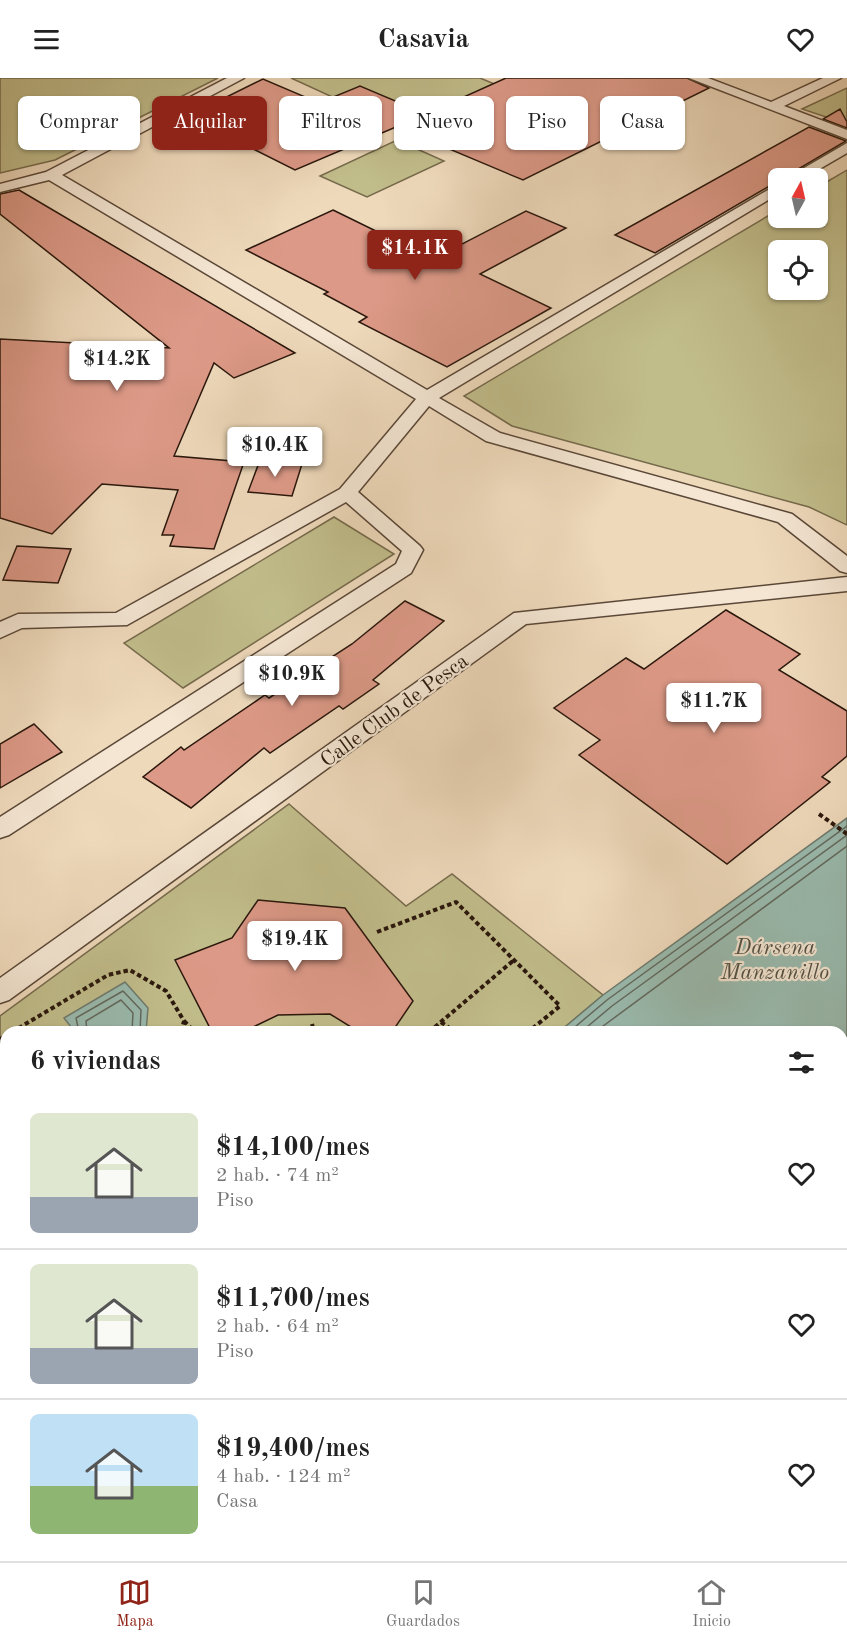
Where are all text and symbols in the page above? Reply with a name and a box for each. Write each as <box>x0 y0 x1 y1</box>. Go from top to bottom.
icon: menu <box>30 23 63 56</box>
icon: heart <box>784 23 817 56</box>
text: Casavia <box>378 26 469 53</box>
chip: Comprar <box>18 96 140 150</box>
chip: Alquilar <box>152 96 267 150</box>
chip: Filtros <box>279 96 382 150</box>
chip: Nuevo <box>394 96 494 150</box>
chip: Piso <box>506 96 588 150</box>
chip: Casa <box>600 96 685 150</box>
north arrow <box>768 168 828 228</box>
map controls <box>768 168 828 300</box>
pin: $14.1K <box>366 230 464 281</box>
text: $14.1K <box>381 239 449 259</box>
button: locate <box>768 240 828 300</box>
pin: $14.2K <box>68 341 166 392</box>
text: $14.2K <box>83 350 151 370</box>
pin: $10.4K <box>226 427 324 478</box>
text: $10.4K <box>241 436 309 456</box>
street label: Calle Club de Pesca <box>317 651 473 772</box>
pin: $10.9K <box>243 656 341 707</box>
text: $10.9K <box>258 665 326 685</box>
pin: $11.7K <box>665 683 763 734</box>
text: $11.7K <box>680 692 748 712</box>
pin: $19.4K <box>246 921 344 972</box>
text: $19.4K <box>261 930 329 950</box>
water label: Dársena Manzanillo <box>720 937 829 984</box>
icon: filters <box>785 1046 818 1079</box>
text: 6 viviendas <box>30 1049 160 1075</box>
text: $14,100/mes <box>216 1135 370 1161</box>
icon: home <box>78 1137 150 1209</box>
icon: heart <box>785 1157 818 1190</box>
text: 2 hab. · 74 m² <box>216 1166 339 1186</box>
text: Piso <box>216 1191 254 1211</box>
text: $11,700/mes <box>216 1286 370 1312</box>
icon: home <box>78 1288 150 1360</box>
icon: heart <box>785 1308 818 1341</box>
text: 2 hab. · 64 m² <box>216 1317 339 1337</box>
text: Piso <box>216 1342 254 1362</box>
text: $19,400/mes <box>216 1436 370 1462</box>
icon: home <box>78 1438 150 1510</box>
icon: heart <box>785 1458 818 1491</box>
text: 4 hab. · 124 m² <box>216 1467 350 1487</box>
text: Casa <box>216 1492 258 1512</box>
tab: Mapa <box>116 1576 154 1632</box>
tab: Guardados <box>386 1576 460 1632</box>
tab: Inicio <box>692 1576 731 1632</box>

